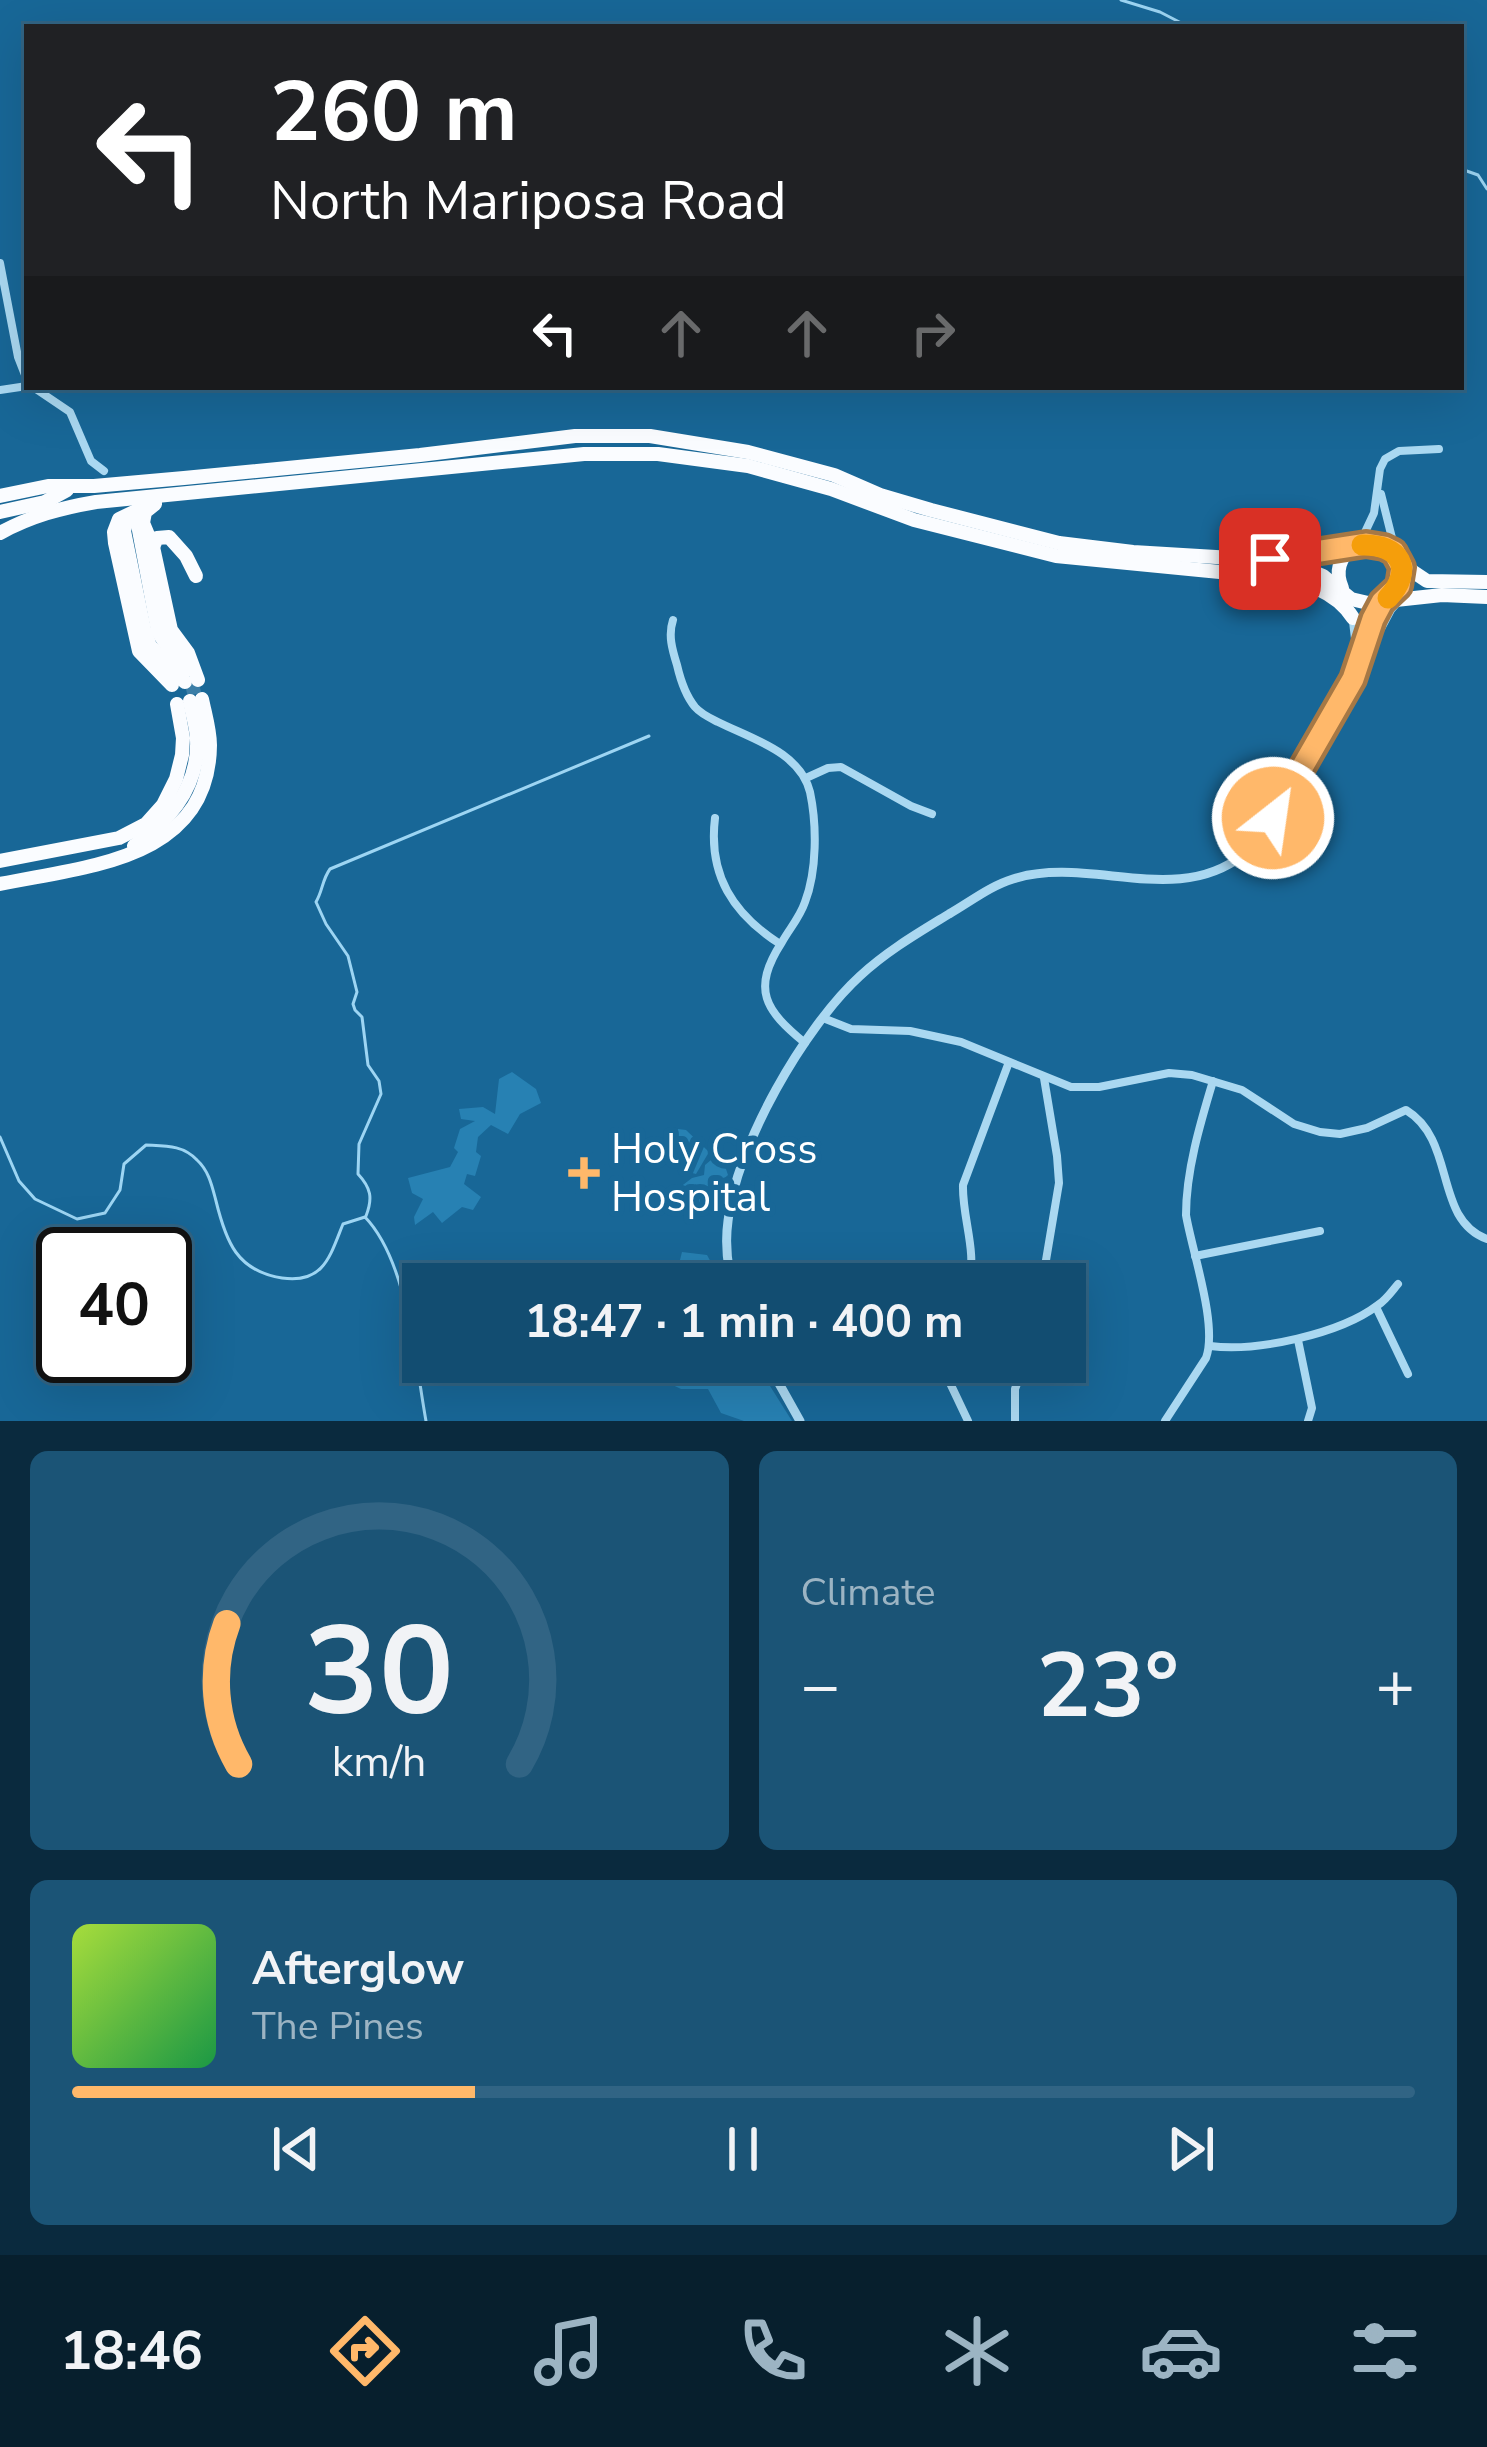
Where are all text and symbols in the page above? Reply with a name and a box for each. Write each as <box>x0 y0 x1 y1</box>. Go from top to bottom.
text: 260 m <box>270 55 518 170</box>
icon: left <box>72 72 228 228</box>
text: North Mariposa Road <box>270 164 786 238</box>
icon: left <box>522 300 588 366</box>
icon: ahead <box>648 300 714 366</box>
icon: ahead <box>774 300 840 366</box>
icon: right <box>900 300 966 366</box>
pin <box>1219 508 1321 610</box>
icon: arrive <box>1237 526 1303 592</box>
position arrow <box>1210 755 1336 881</box>
place label: Holy Cross Hospital <box>611 1121 817 1226</box>
marker: Holy Cross Hospital <box>568 1157 600 1189</box>
speed limit sign: 40 <box>36 1227 192 1383</box>
text: 18:47 · 1 min · 400 m <box>524 1292 964 1353</box>
text: Climate <box>801 1566 936 1619</box>
text: 30 <box>304 1587 454 1757</box>
text: 23° <box>1037 1625 1179 1748</box>
text: − <box>801 1641 840 1731</box>
text: + <box>1375 1641 1415 1731</box>
text: km/h <box>332 1732 427 1790</box>
text: Afterglow <box>252 1939 464 2000</box>
text: The Pines <box>252 2000 424 2053</box>
icon: previous <box>263 2116 329 2182</box>
icon: pause <box>710 2116 776 2182</box>
icon: next <box>1158 2116 1224 2182</box>
icon: directions <box>323 2309 407 2393</box>
icon: music <box>527 2309 611 2393</box>
icon: phone <box>731 2309 815 2393</box>
icon: climate <box>935 2309 1019 2393</box>
icon: car <box>1139 2309 1223 2393</box>
icon: filters <box>1343 2309 1427 2393</box>
text: 18:46 <box>60 2314 203 2388</box>

